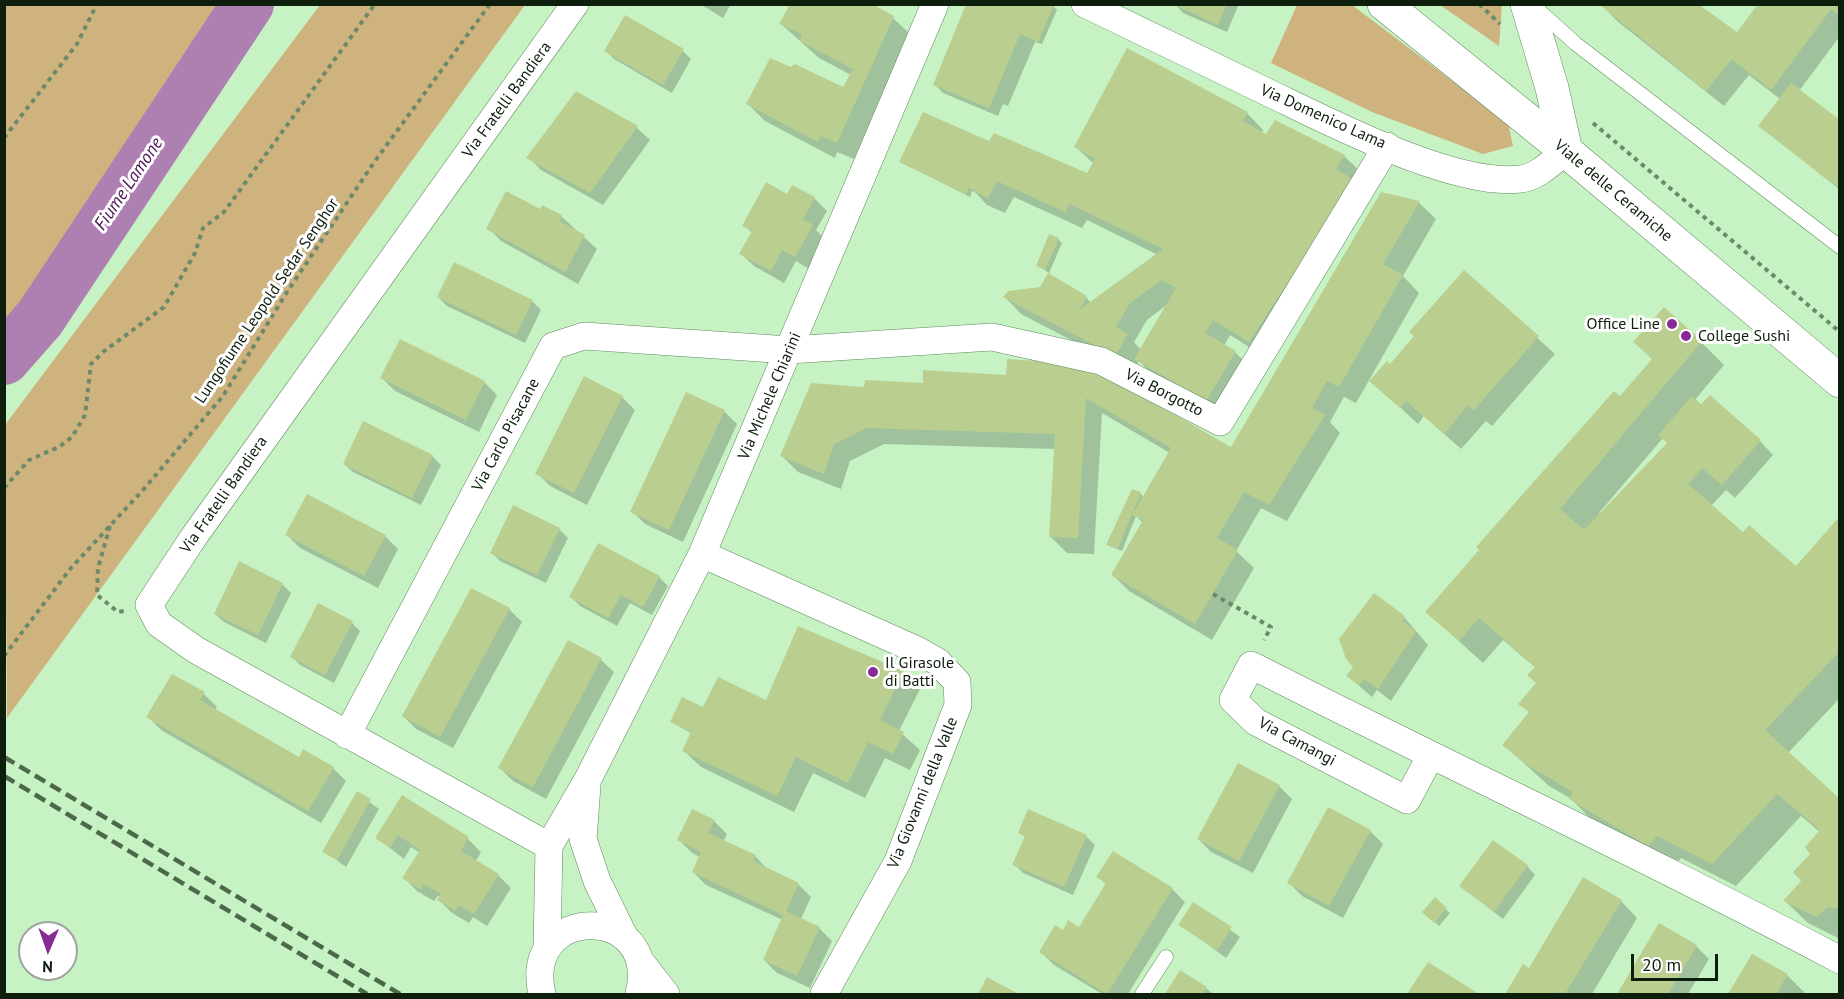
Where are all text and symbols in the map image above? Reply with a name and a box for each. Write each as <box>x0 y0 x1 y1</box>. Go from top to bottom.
street label: Via Fratelli Bandiera <box>458 38 556 162</box>
street label: Via Domenico Lama <box>1257 81 1389 153</box>
water label: Fiume Lamone <box>90 134 168 234</box>
street label: Viale delle Ceramiche <box>1550 136 1676 246</box>
street label: Lungofiume Leopold Sedar Senghor <box>191 195 343 407</box>
place label: Office Line <box>1587 314 1660 334</box>
marker: Office Line <box>1665 317 1679 331</box>
place label: College Sushi <box>1698 326 1790 346</box>
street label: Via Michele Chiarini <box>734 329 806 463</box>
marker: College Sushi <box>1679 329 1693 343</box>
street label: Via Borgotto <box>1122 365 1206 421</box>
street label: Via Carlo Pisacane <box>468 375 544 495</box>
street label: Via Fratelli Bandiera <box>176 433 272 557</box>
place label: Il Girasole di Batti <box>885 653 954 691</box>
marker: Il Girasole di Batti <box>866 665 880 679</box>
street label: Via Giovanni della Valle <box>884 714 962 872</box>
street label: Via Camangi <box>1255 714 1339 770</box>
north arrow <box>18 921 78 981</box>
scale bar <box>1634 942 1721 980</box>
text: 20 m <box>1642 953 1681 976</box>
text: N <box>42 957 53 977</box>

